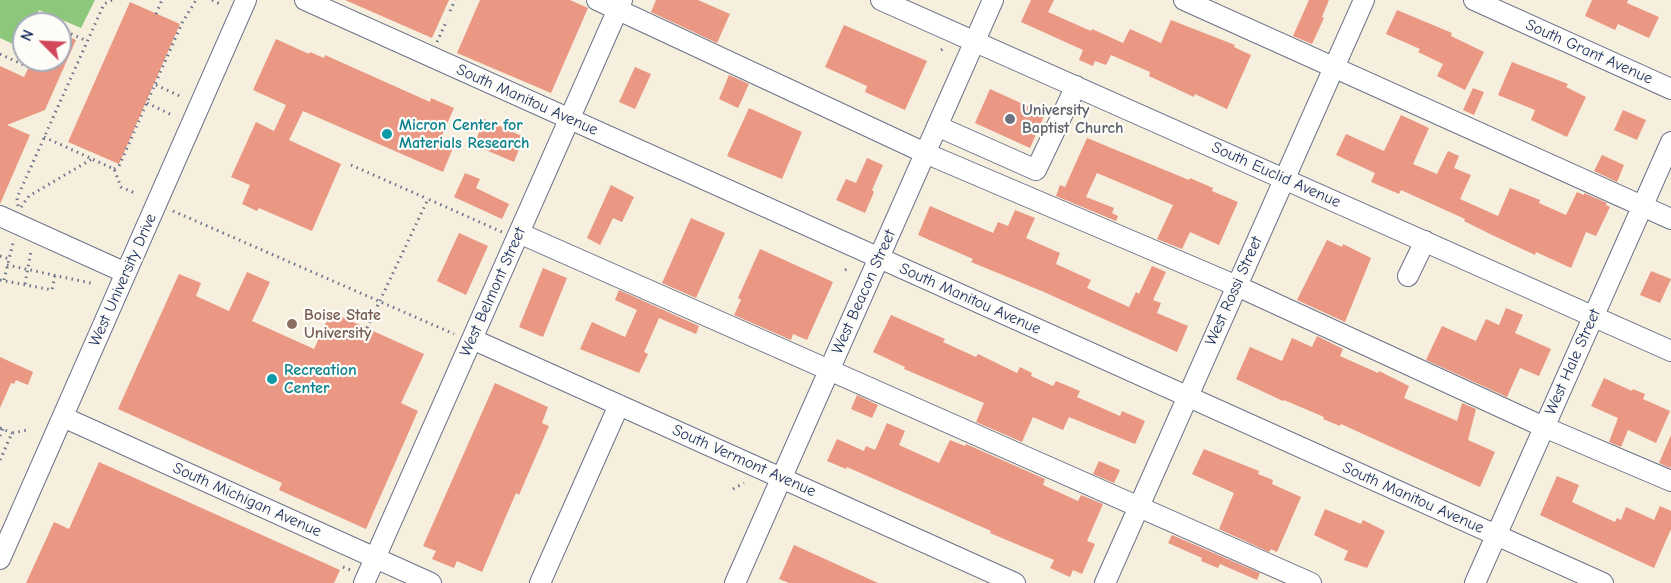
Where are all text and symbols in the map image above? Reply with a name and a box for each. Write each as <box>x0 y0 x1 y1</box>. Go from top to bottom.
north arrow <box>12 12 72 72</box>
street label: South Grant Avenue <box>1522 15 1656 89</box>
text: N <box>17 27 38 44</box>
street label: South Manitou Avenue <box>453 60 601 140</box>
place label: University Baptist Church <box>1022 100 1123 138</box>
marker: University Baptist Church <box>1003 112 1017 126</box>
place label: Micron Center for Materials Research <box>399 115 529 153</box>
marker: Micron Center for Materials Research <box>380 127 394 141</box>
street label: South Euclid Avenue <box>1209 138 1343 212</box>
street label: West University Drive <box>85 211 161 349</box>
street label: West Belmont Street <box>456 224 530 360</box>
street label: West Beacon Street <box>828 227 900 357</box>
street label: West Rossi Street <box>1201 233 1267 349</box>
street label: South Manitou Avenue <box>896 259 1044 339</box>
place label: Boise State University <box>304 305 381 343</box>
street label: West Hale Street <box>1541 306 1605 418</box>
marker: Boise State University <box>285 317 299 331</box>
place label: Recreation Center <box>284 360 357 398</box>
marker: Recreation Center <box>265 372 279 386</box>
street label: South Vermont Avenue <box>669 421 819 501</box>
street label: South Manitou Avenue <box>1339 458 1487 538</box>
street label: South Michigan Avenue <box>170 459 324 541</box>

